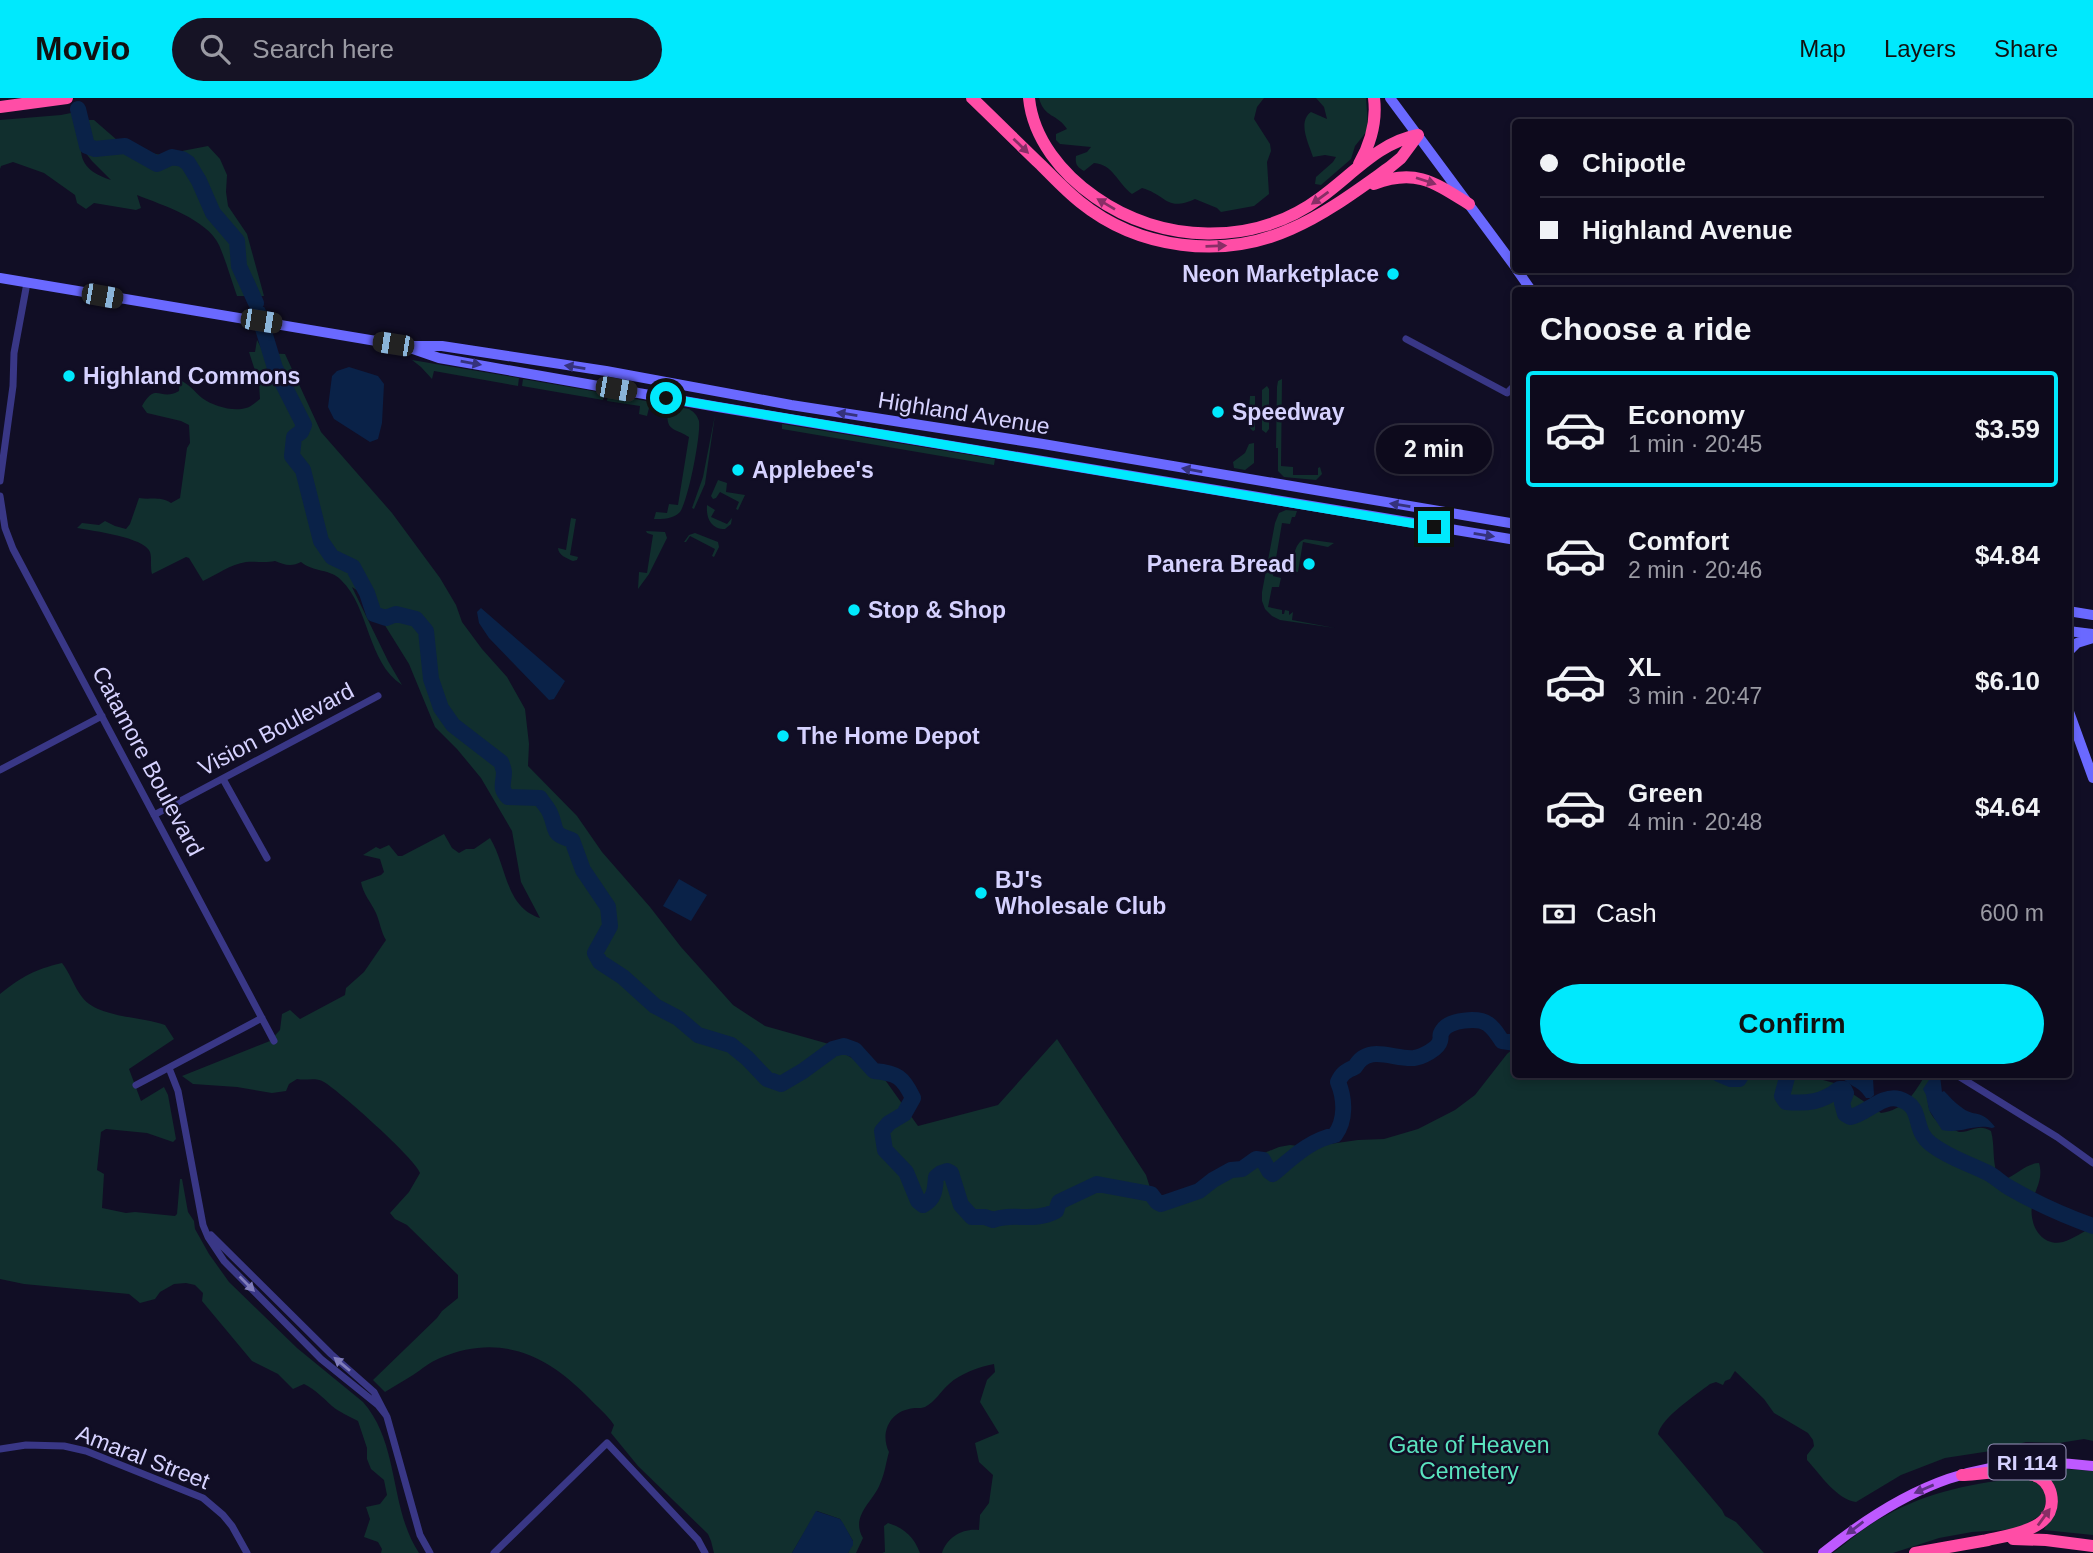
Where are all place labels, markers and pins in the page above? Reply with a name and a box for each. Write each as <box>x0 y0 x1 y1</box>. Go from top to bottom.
place label: Neon Marketplace <box>1182 261 1379 287</box>
marker: Neon Marketplace <box>1385 266 1401 282</box>
place label: Highland Commons <box>83 363 300 389</box>
marker: Highland Commons <box>61 368 77 384</box>
place label: Speedway <box>1232 399 1345 425</box>
marker: Speedway <box>1210 404 1226 420</box>
place label: Applebee's <box>752 457 874 483</box>
marker: Applebee's <box>730 462 746 478</box>
place label: Panera Bread <box>1147 551 1295 577</box>
marker: Panera Bread <box>1301 556 1317 572</box>
place label: Stop & Shop <box>868 597 1006 623</box>
marker: Stop & Shop <box>846 602 862 618</box>
place label: The Home Depot <box>797 723 980 749</box>
marker: The Home Depot <box>775 728 791 744</box>
place label: BJ's Wholesale Club <box>995 867 1166 919</box>
marker: BJ's Wholesale Club <box>973 885 989 901</box>

